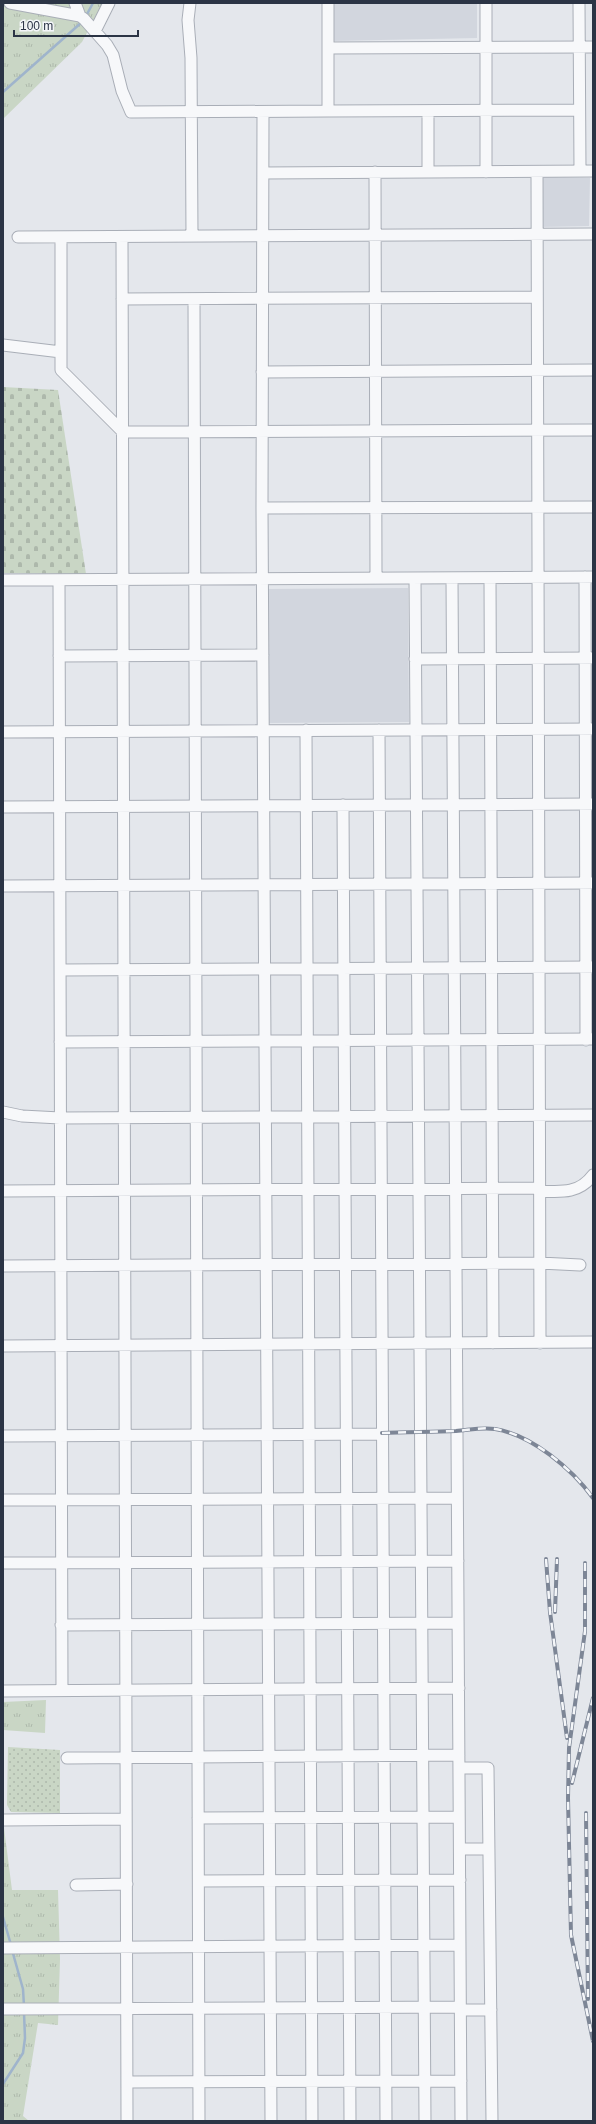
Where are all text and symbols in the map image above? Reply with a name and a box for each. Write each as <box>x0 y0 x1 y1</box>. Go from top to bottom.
scale bar <box>14 12 138 38</box>
text: 100 m <box>20 19 53 33</box>

